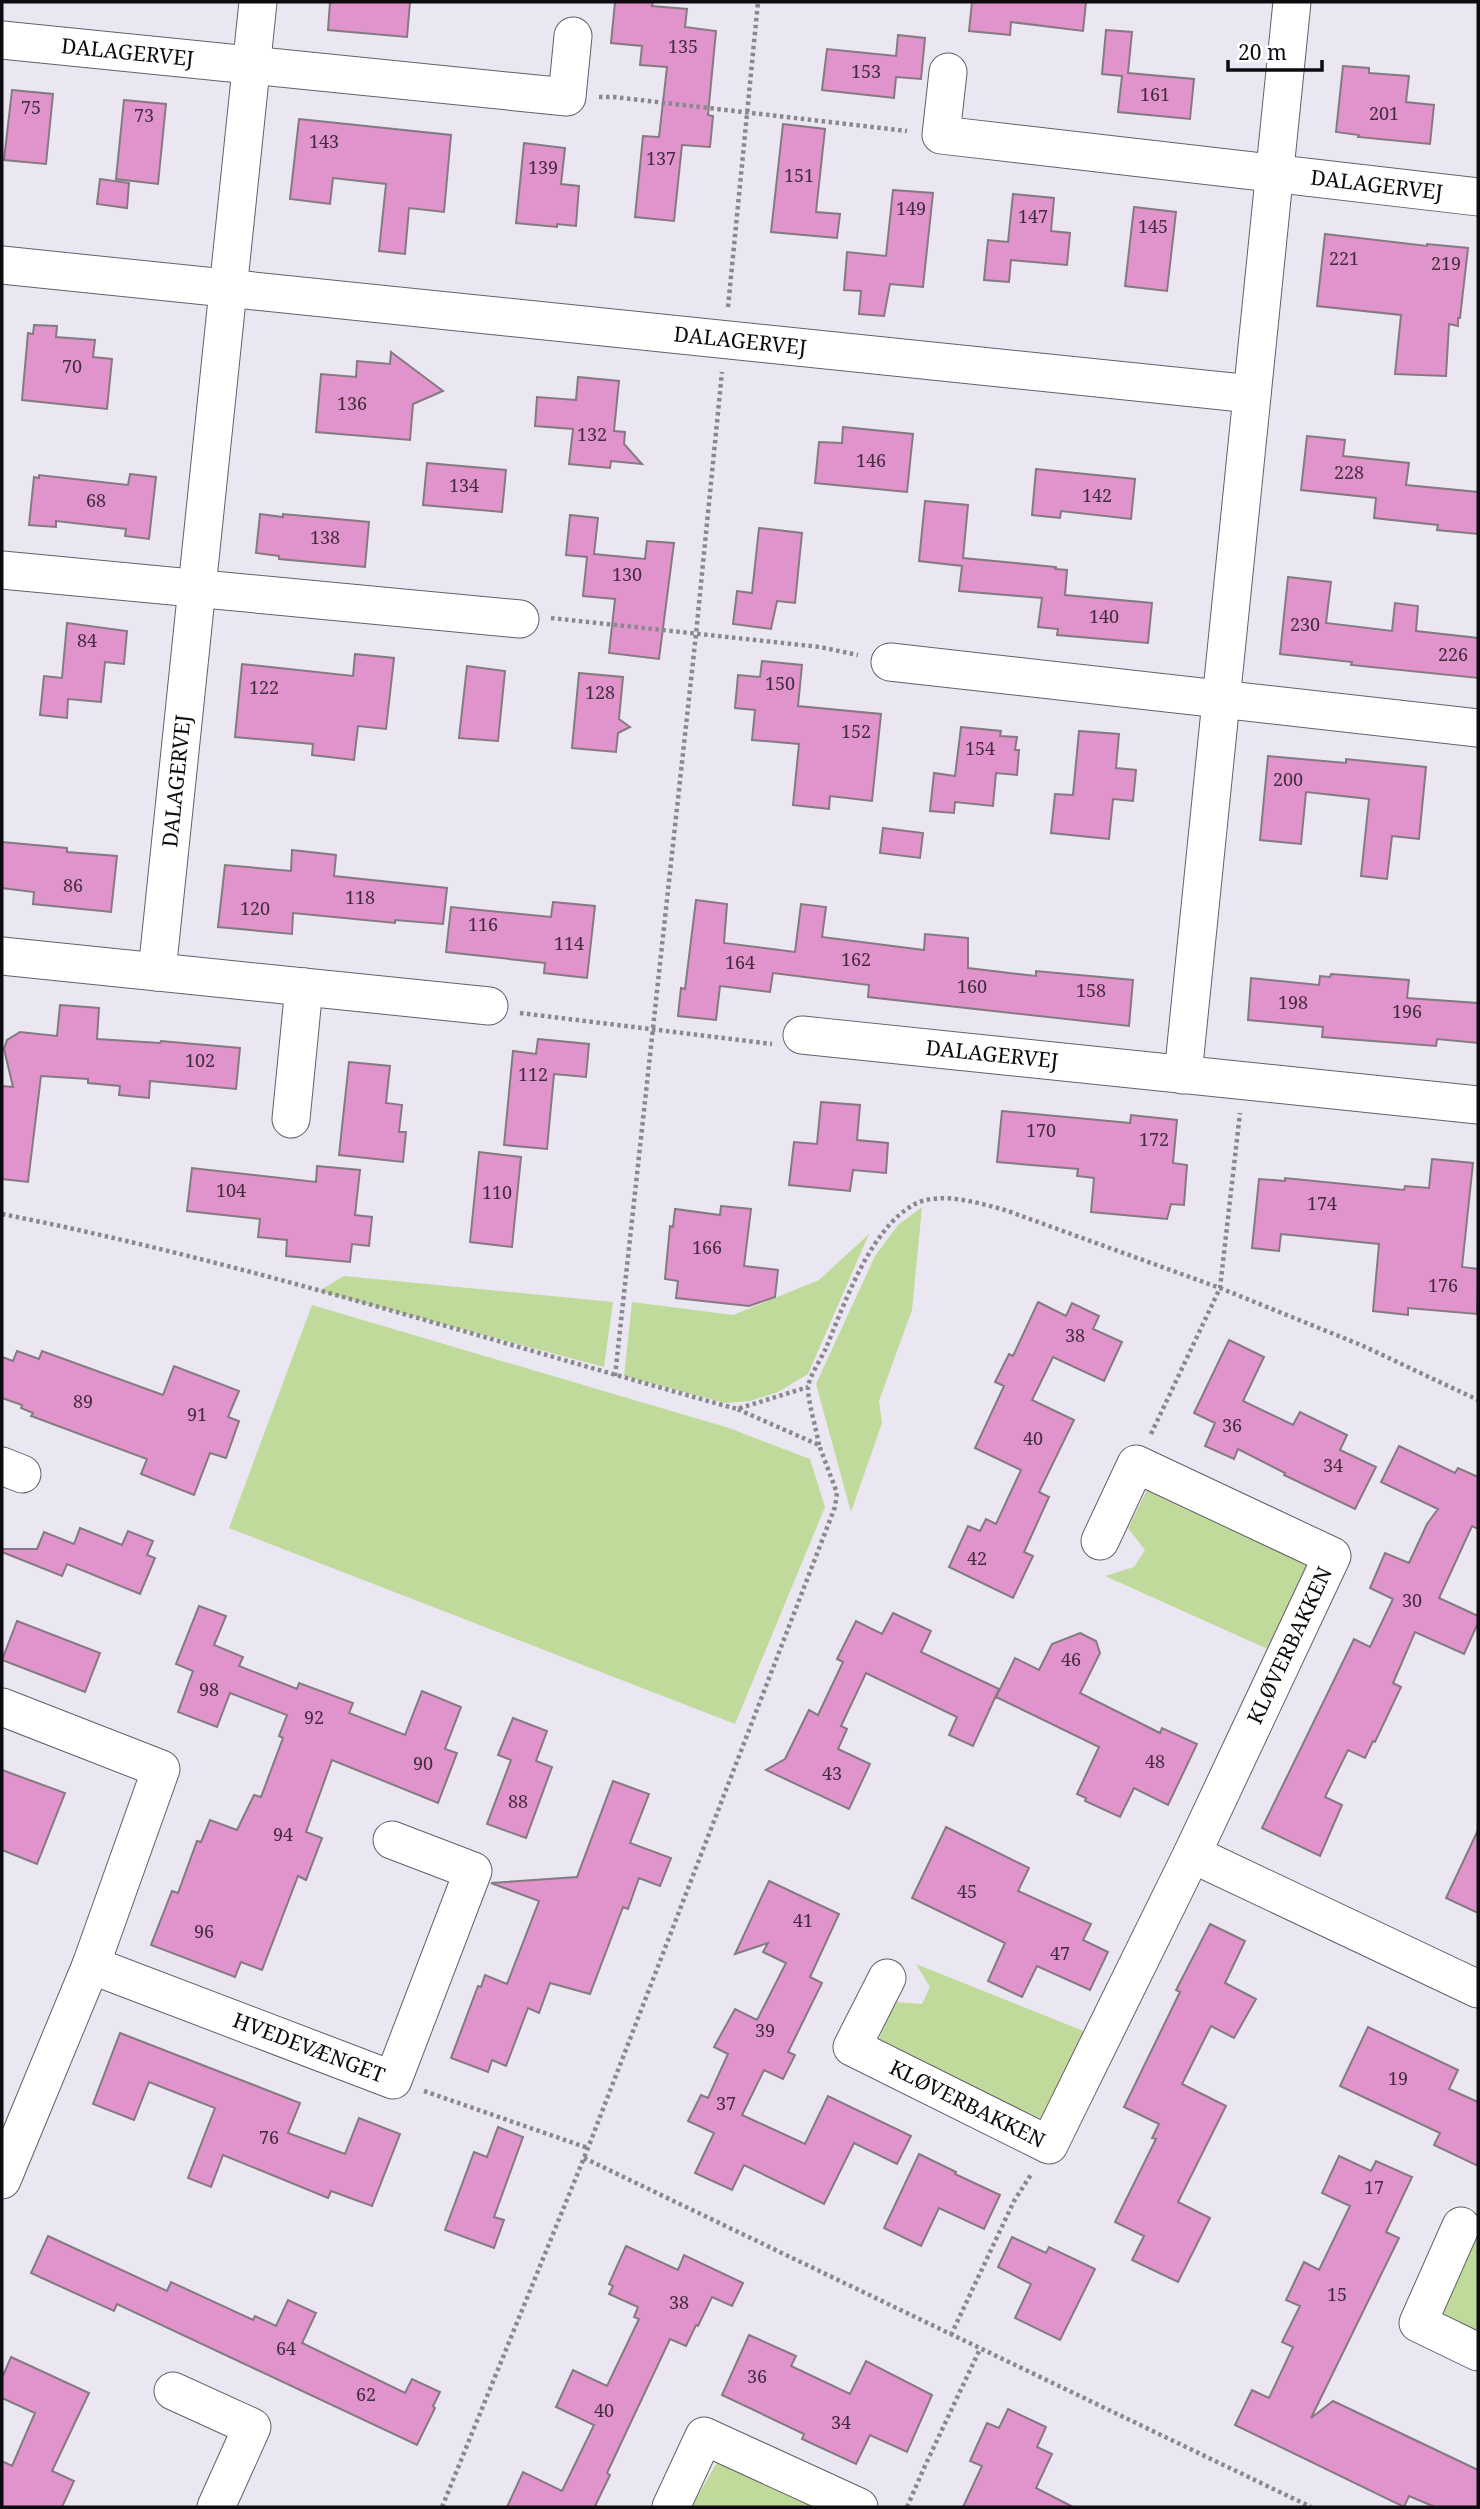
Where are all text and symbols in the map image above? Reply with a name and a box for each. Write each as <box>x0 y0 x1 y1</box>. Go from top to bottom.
scale bar <box>1228 28 1322 72</box>
street label: DALAGERVEJ <box>60 31 195 72</box>
house number: 135 <box>668 34 698 58</box>
text: 20 m <box>1238 38 1287 66</box>
house number: 153 <box>851 59 881 83</box>
house number: 161 <box>1140 82 1170 106</box>
house number: 75 <box>21 95 41 119</box>
house number: 201 <box>1369 101 1399 125</box>
house number: 73 <box>134 103 154 127</box>
house number: 143 <box>309 129 339 153</box>
house number: 137 <box>646 146 676 170</box>
house number: 139 <box>528 155 558 179</box>
house number: 151 <box>784 163 814 187</box>
street label: DALAGERVEJ <box>1309 163 1445 206</box>
house number: 149 <box>896 196 926 220</box>
house number: 147 <box>1018 204 1048 228</box>
house number: 145 <box>1138 214 1168 238</box>
house number: 221 <box>1329 246 1359 270</box>
house number: 219 <box>1431 251 1461 275</box>
street label: DALAGERVEJ <box>673 319 808 361</box>
house number: 70 <box>62 354 82 378</box>
house number: 136 <box>337 391 367 415</box>
house number: 132 <box>577 422 607 446</box>
house number: 146 <box>856 448 886 472</box>
house number: 228 <box>1334 460 1364 484</box>
house number: 134 <box>449 473 479 497</box>
house number: 142 <box>1082 483 1112 507</box>
house number: 68 <box>86 488 106 512</box>
house number: 138 <box>310 525 340 549</box>
house number: 130 <box>612 562 642 586</box>
house number: 140 <box>1089 604 1119 628</box>
house number: 230 <box>1290 612 1320 636</box>
house number: 84 <box>77 628 97 652</box>
house number: 226 <box>1438 642 1468 666</box>
house number: 150 <box>765 671 795 695</box>
house number: 122 <box>249 675 279 699</box>
house number: 128 <box>585 680 615 704</box>
street label: DALAGERVEJ <box>155 713 197 849</box>
house number: 152 <box>841 719 871 743</box>
house number: 154 <box>965 736 995 760</box>
house number: 200 <box>1273 767 1303 791</box>
house number: 86 <box>63 873 83 897</box>
house number: 118 <box>345 885 375 909</box>
house number: 120 <box>240 896 270 920</box>
house number: 116 <box>468 912 498 936</box>
house number: 114 <box>554 931 584 955</box>
house number: 162 <box>841 947 871 971</box>
house number: 164 <box>725 950 755 974</box>
house number: 160 <box>957 974 987 998</box>
house number: 158 <box>1076 978 1106 1002</box>
house number: 198 <box>1278 990 1308 1014</box>
house number: 196 <box>1392 999 1422 1023</box>
street label: DALAGERVEJ <box>924 1033 1060 1074</box>
house number: 102 <box>185 1048 215 1072</box>
house number: 112 <box>518 1062 548 1086</box>
house number: 170 <box>1026 1118 1056 1142</box>
house number: 172 <box>1139 1127 1169 1151</box>
house number: 104 <box>216 1178 246 1202</box>
house number: 110 <box>482 1180 512 1204</box>
house number: 174 <box>1307 1191 1337 1215</box>
house number: 166 <box>692 1235 722 1259</box>
house number: 176 <box>1428 1273 1458 1297</box>
house number: 38 <box>1065 1323 1085 1347</box>
house number: 89 <box>73 1389 93 1413</box>
house number: 91 <box>187 1402 207 1426</box>
house number: 36 <box>1222 1413 1242 1437</box>
house number: 40 <box>1023 1426 1043 1450</box>
house number: 34 <box>1323 1453 1343 1477</box>
house number: 42 <box>967 1546 987 1570</box>
street label: KLØVERBAKKEN <box>1240 1562 1338 1728</box>
house number: 30 <box>1402 1588 1422 1612</box>
house number: 46 <box>1061 1647 1081 1671</box>
house number: 98 <box>199 1677 219 1701</box>
house number: 92 <box>304 1705 324 1729</box>
house number: 48 <box>1145 1749 1165 1773</box>
house number: 90 <box>413 1751 433 1775</box>
house number: 43 <box>822 1761 842 1785</box>
house number: 88 <box>508 1789 528 1813</box>
house number: 94 <box>273 1822 293 1846</box>
house number: 45 <box>957 1879 977 1903</box>
house number: 41 <box>793 1908 813 1932</box>
house number: 96 <box>194 1919 214 1943</box>
house number: 47 <box>1050 1941 1070 1965</box>
street label: HVEDEVÆNGET <box>229 2005 389 2089</box>
house number: 39 <box>755 2018 775 2042</box>
street label: KLØVERBAKKEN <box>885 2053 1050 2154</box>
house number: 19 <box>1388 2066 1408 2090</box>
house number: 37 <box>716 2091 736 2115</box>
house number: 76 <box>259 2125 279 2149</box>
house number: 17 <box>1364 2175 1384 2199</box>
house number: 15 <box>1327 2282 1347 2306</box>
house number: 38 <box>669 2290 689 2314</box>
house number: 64 <box>276 2336 296 2360</box>
house number: 36 <box>747 2364 767 2388</box>
house number: 62 <box>356 2382 376 2406</box>
house number: 40 <box>594 2398 614 2422</box>
house number: 34 <box>831 2410 851 2434</box>

